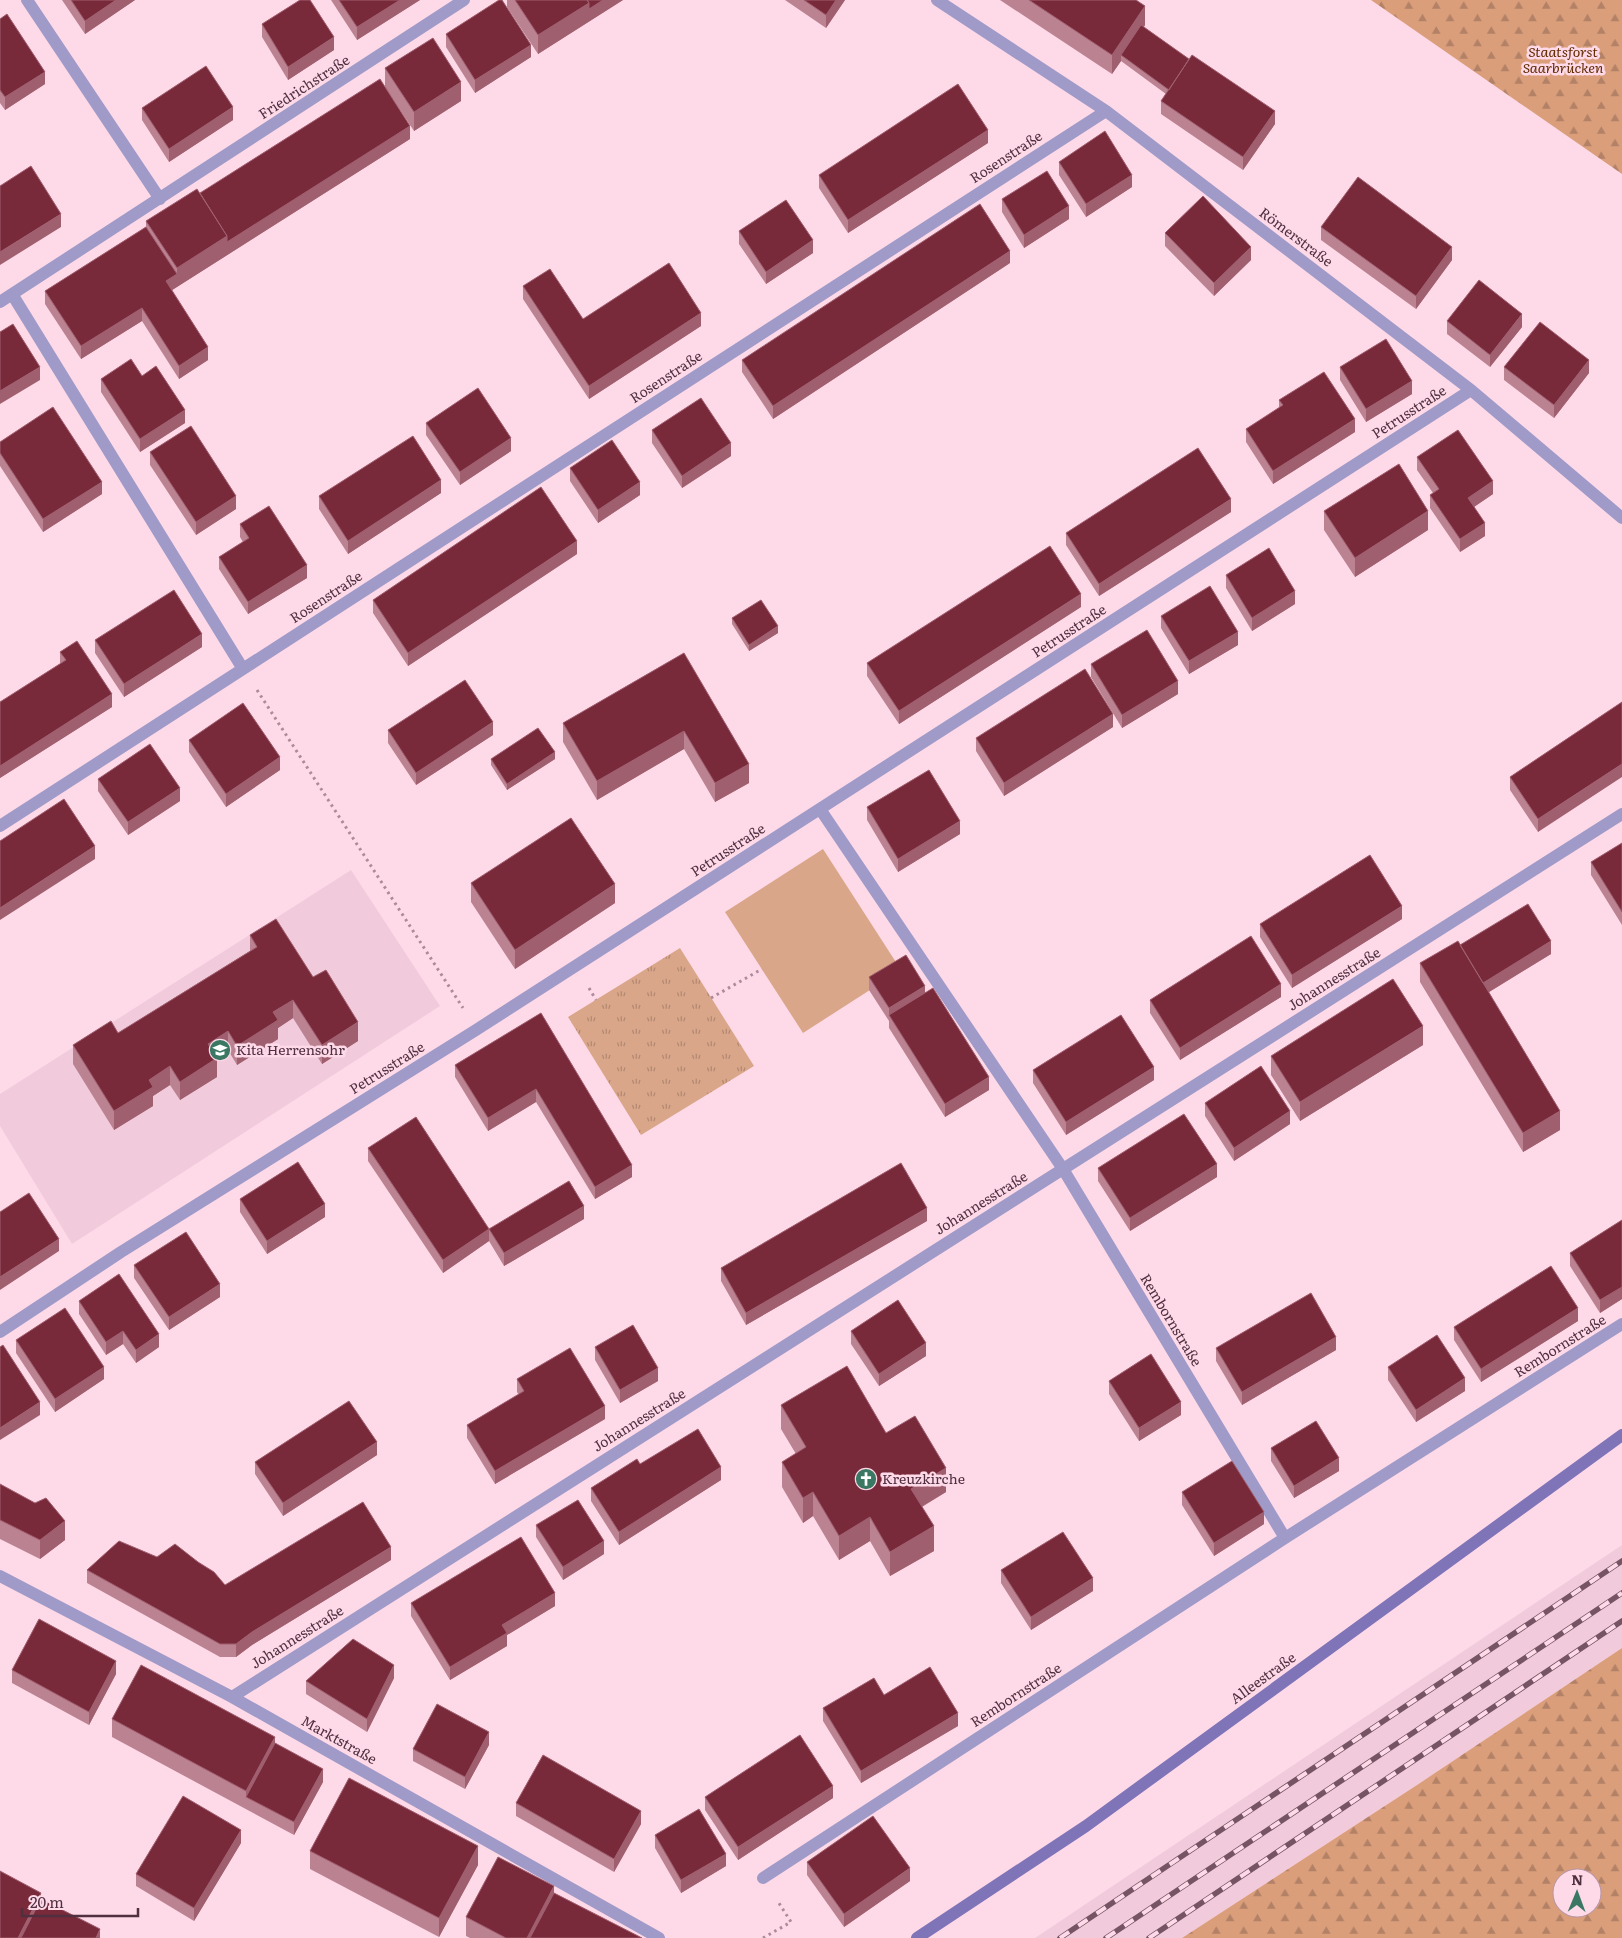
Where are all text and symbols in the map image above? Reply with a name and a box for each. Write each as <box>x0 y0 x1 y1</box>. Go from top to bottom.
park label: Staatsforst Saarbrücken <box>1523 41 1604 77</box>
street label: Friedrichstraße <box>254 49 353 123</box>
street label: Rosenstraße <box>965 125 1046 187</box>
street label: Römerstraße <box>1256 202 1338 271</box>
street label: Rosenstraße <box>625 345 706 407</box>
street label: Petrusstraße <box>1367 380 1450 443</box>
street label: Rosenstraße <box>285 565 366 627</box>
street label: Petrusstraße <box>1027 599 1110 662</box>
street label: Petrusstraße <box>686 818 769 881</box>
street label: Johannesstraße <box>1283 942 1384 1015</box>
street label: Petrusstraße <box>345 1036 428 1098</box>
school or university icon: Kita Herrensohr <box>208 1038 232 1062</box>
place label: Kita Herrensohr <box>236 1039 345 1059</box>
street label: Johannesstraße <box>930 1166 1031 1239</box>
street label: Rembornstraße <box>1136 1269 1207 1370</box>
street label: Rembornstraße <box>1510 1309 1609 1381</box>
street label: Johannesstraße <box>588 1383 689 1456</box>
church icon: Kreuzkirche <box>854 1467 878 1491</box>
place label: Kreuzkirche <box>882 1468 965 1488</box>
street label: Johannesstraße <box>246 1600 347 1673</box>
street label: Alleestraße <box>1226 1647 1299 1708</box>
street label: Rembornstraße <box>966 1657 1065 1731</box>
street label: Marktstraße <box>298 1710 381 1768</box>
north arrow <box>1552 1868 1602 1918</box>
text: N <box>1571 1869 1584 1889</box>
scale bar <box>22 1886 139 1918</box>
text: 20 m <box>30 1890 64 1913</box>

